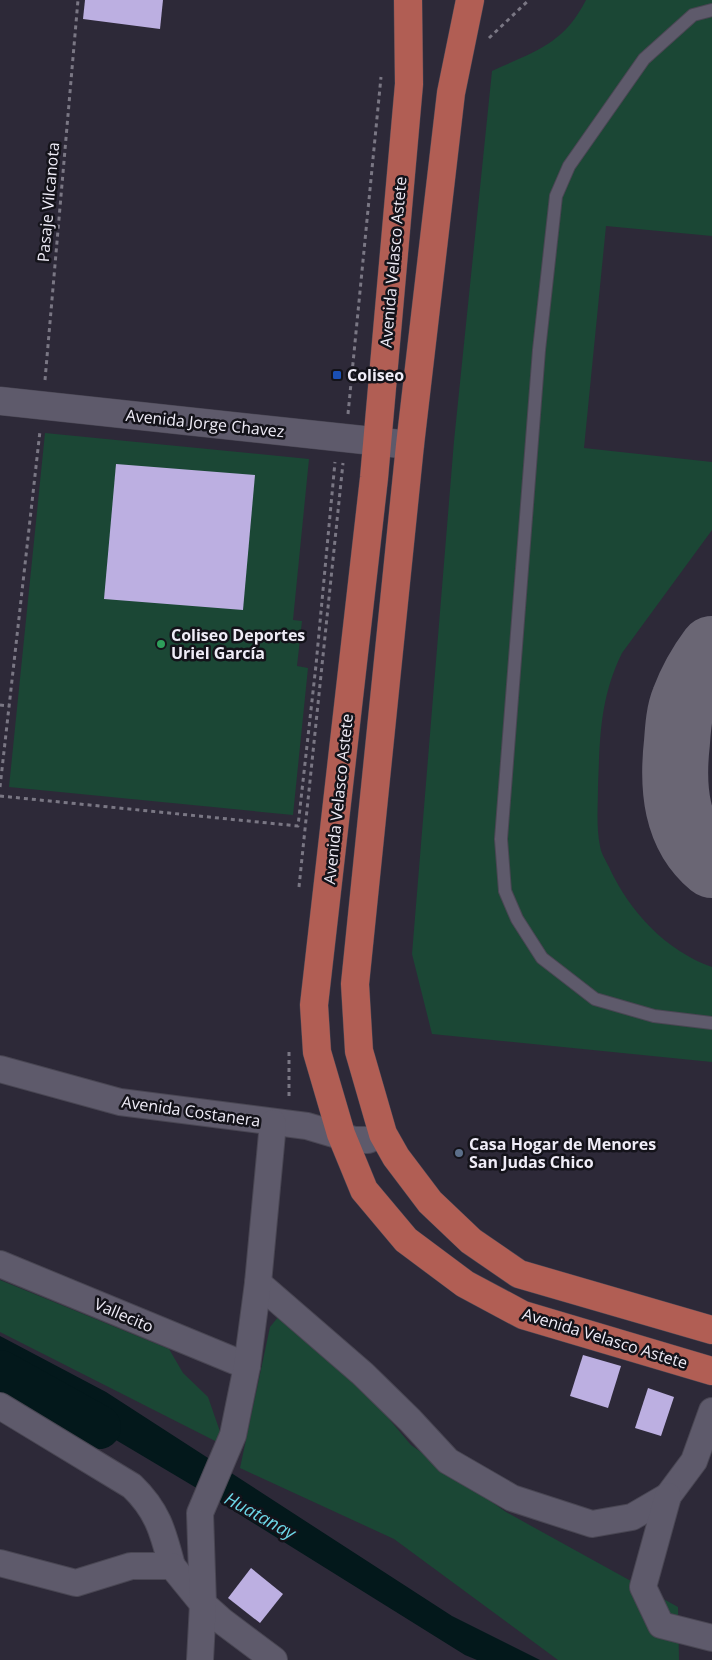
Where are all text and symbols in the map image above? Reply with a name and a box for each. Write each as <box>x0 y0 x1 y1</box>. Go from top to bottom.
street label: Pasaje Vilcanota <box>32 141 64 263</box>
street label: Avenida Velasco Astete <box>375 176 411 348</box>
place label: Coliseo <box>347 364 404 386</box>
marker: Coliseo <box>331 369 343 381</box>
street label: Avenida Jorge Chavez <box>125 404 285 442</box>
place label: Coliseo Deportes Uriel García <box>171 624 305 664</box>
marker: Coliseo Deportes Uriel García <box>155 638 167 650</box>
street label: Avenida Velasco Astete <box>318 713 358 885</box>
street label: Avenida Costanera <box>120 1090 262 1132</box>
place label: Casa Hogar de Menores San Judas Chico <box>469 1133 656 1173</box>
marker: Casa Hogar de Menores San Judas Chico <box>453 1147 465 1159</box>
street label: Vallecito <box>91 1293 157 1337</box>
street label: Avenida Velasco Astete <box>520 1302 690 1374</box>
water label: Huatanay <box>221 1486 302 1545</box>

